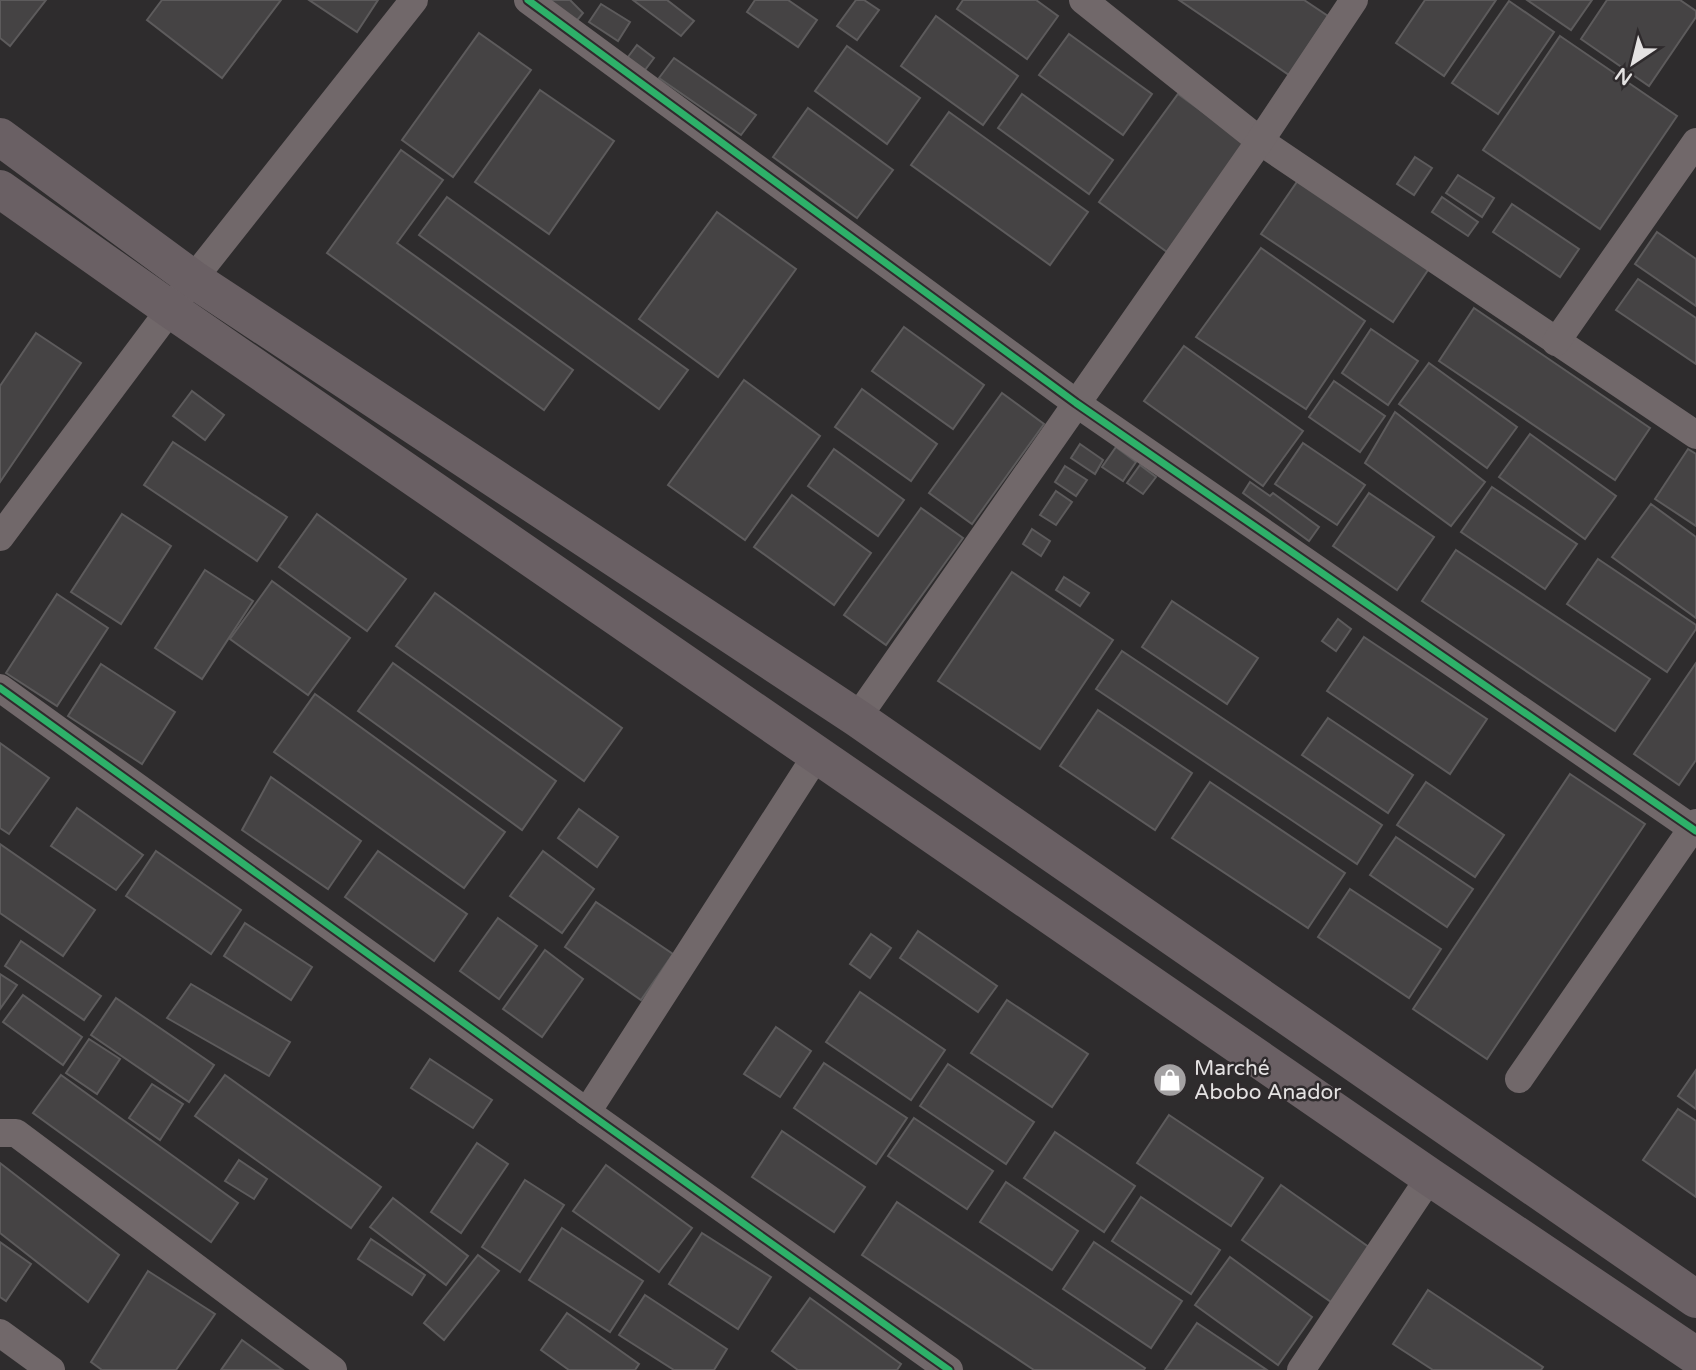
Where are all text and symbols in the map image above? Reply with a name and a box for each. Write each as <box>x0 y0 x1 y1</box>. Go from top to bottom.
north arrow <box>1598 28 1668 98</box>
text: N <box>1611 63 1636 89</box>
place label: Marché Abobo Anador <box>1194 1056 1341 1105</box>
shop icon: Marché Abobo Anador <box>1151 1061 1189 1099</box>

